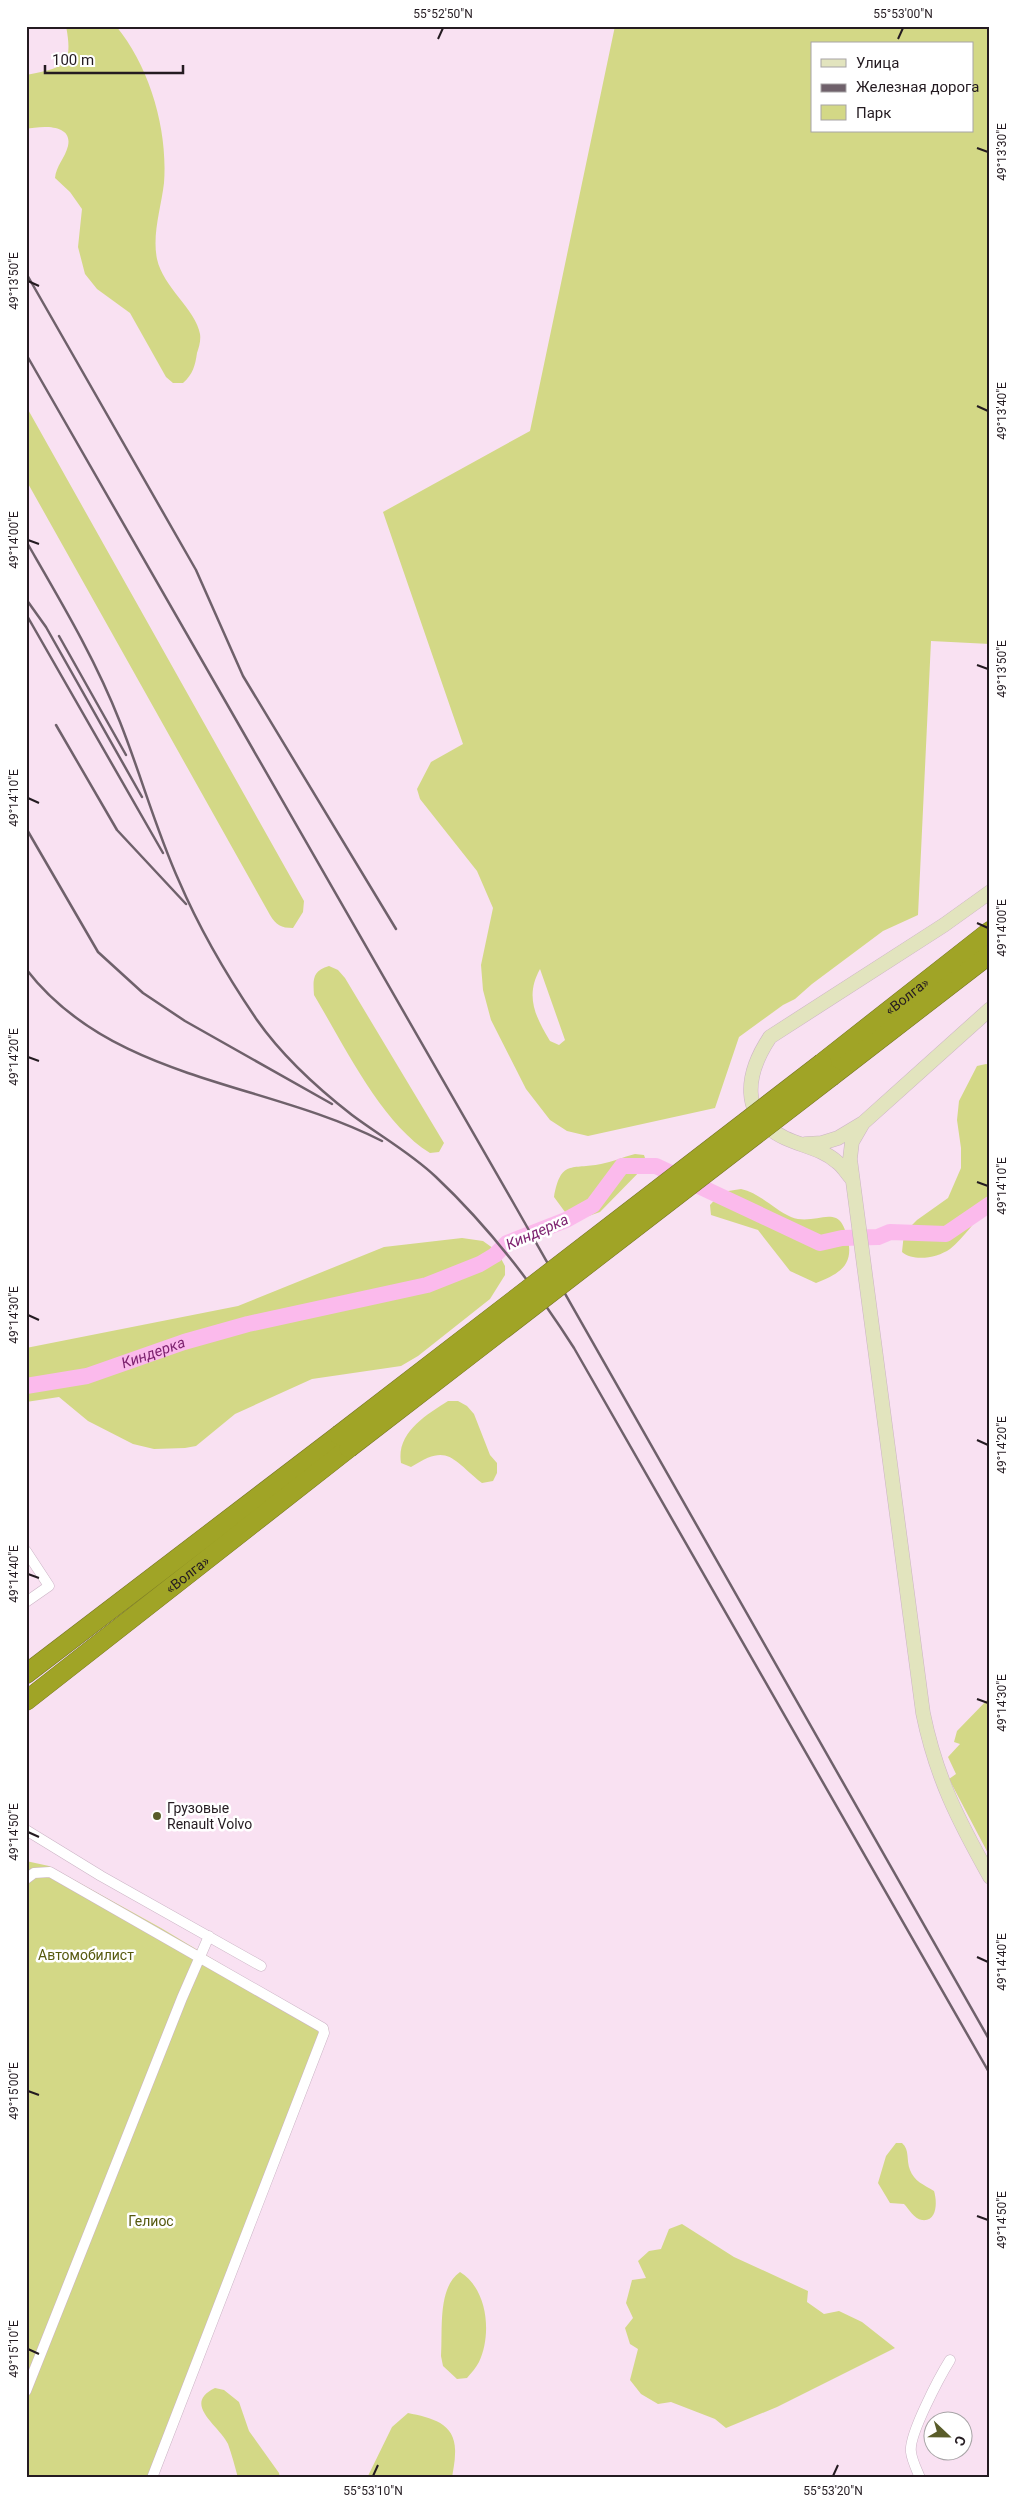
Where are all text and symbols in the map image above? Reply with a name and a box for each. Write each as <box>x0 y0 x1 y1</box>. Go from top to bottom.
text: 55°52'50"N <box>413 7 473 21</box>
text: 55°53'00"N <box>873 7 933 21</box>
scale bar <box>45 42 182 74</box>
legend <box>811 42 974 132</box>
text: 100 m <box>52 51 94 69</box>
text: Улица <box>856 54 899 72</box>
text: Железная дорога <box>856 78 979 96</box>
text: Парк <box>856 104 891 122</box>
text: 49°13'30"E <box>995 123 1009 181</box>
text: 49°13'50"E <box>7 252 21 310</box>
text: 49°13'40"E <box>995 382 1009 440</box>
text: 49°14'00"E <box>7 511 21 569</box>
text: 49°13'50"E <box>995 640 1009 698</box>
text: 49°14'10"E <box>7 769 21 827</box>
text: 49°14'00"E <box>995 899 1009 957</box>
street label: «Волга» <box>882 974 932 1018</box>
text: 49°14'20"E <box>7 1028 21 1086</box>
text: 49°14'10"E <box>995 1157 1009 1215</box>
water label: Киндерка <box>503 1210 571 1254</box>
text: 49°14'30"E <box>7 1286 21 1344</box>
water label: Киндерка <box>119 1333 188 1372</box>
text: 49°14'20"E <box>995 1416 1009 1474</box>
text: 49°14'40"E <box>7 1545 21 1603</box>
street label: «Волга» <box>162 1552 213 1597</box>
text: 49°14'30"E <box>995 1674 1009 1732</box>
place label: Грузовые Renault Volvo <box>167 1800 252 1832</box>
text: 49°14'50"E <box>7 1803 21 1861</box>
marker: Грузовые Renault Volvo <box>151 1810 163 1822</box>
text: 49°14'40"E <box>995 1933 1009 1991</box>
park label: Автомобилист <box>38 1947 134 1963</box>
text: 49°15'00"E <box>7 2062 21 2120</box>
text: 49°14'50"E <box>995 2191 1009 2249</box>
park label: Гелиос <box>128 2213 174 2229</box>
text: 49°15'10"E <box>7 2320 21 2378</box>
north arrow <box>924 2412 974 2462</box>
text: С <box>951 2434 969 2448</box>
text: 55°53'10"N <box>343 2484 403 2498</box>
text: 55°53'20"N <box>803 2484 863 2498</box>

